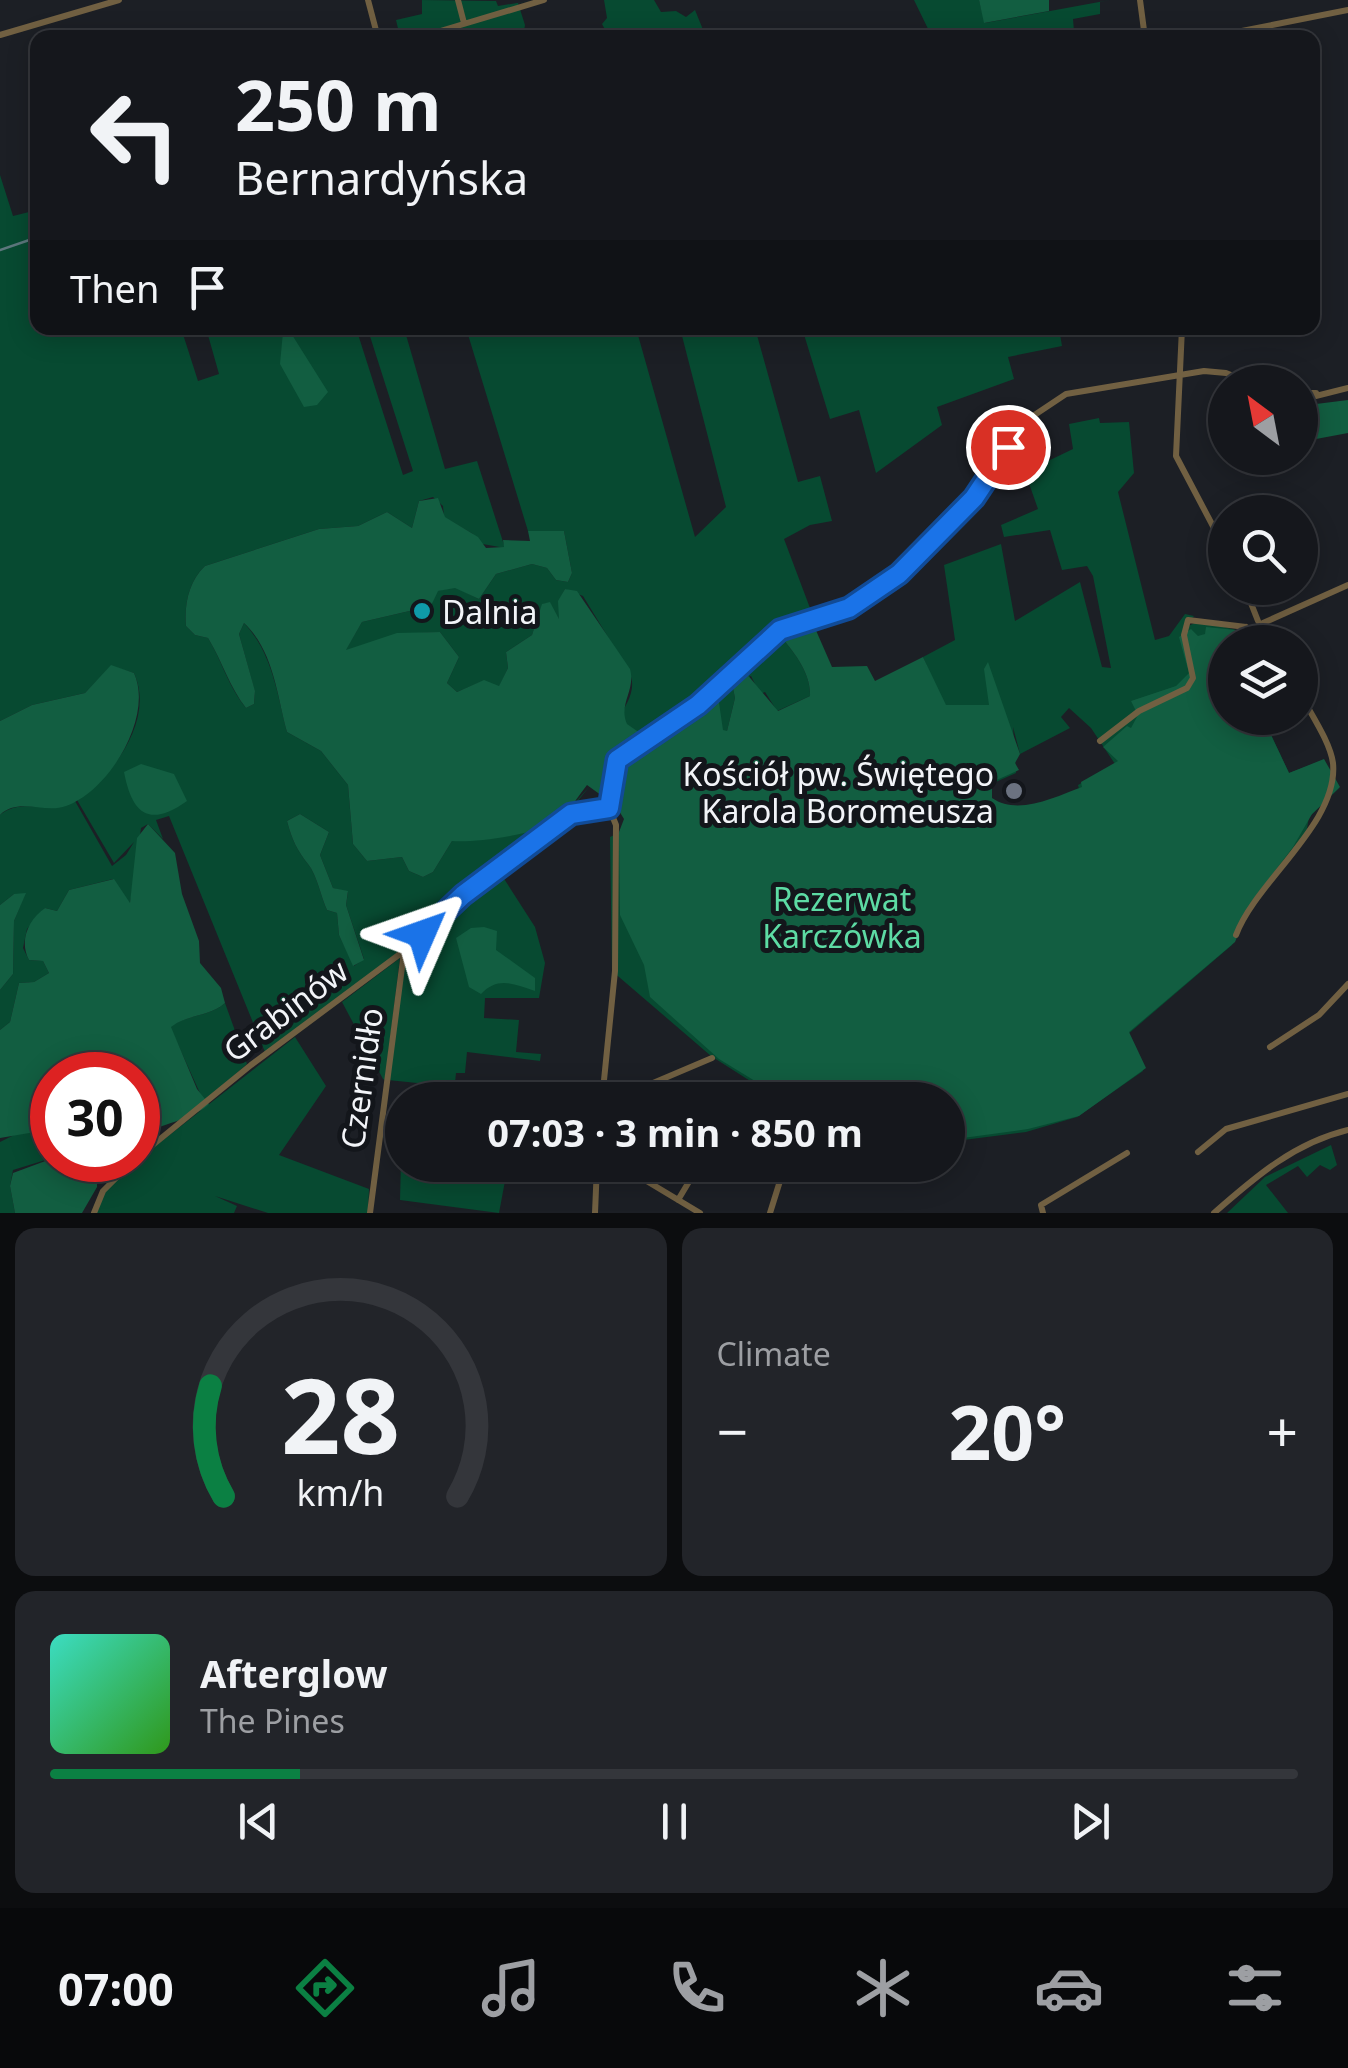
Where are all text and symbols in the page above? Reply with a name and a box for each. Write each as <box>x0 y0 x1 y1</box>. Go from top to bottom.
text: 250 m <box>235 56 442 152</box>
icon: left <box>70 70 200 200</box>
text: Bernardyńska <box>235 147 528 208</box>
icon: arrive <box>180 260 235 315</box>
text: Then <box>70 262 160 314</box>
north arrow <box>1208 365 1318 475</box>
map controls <box>1208 365 1318 735</box>
pin <box>966 405 1051 490</box>
icon: arrive <box>981 420 1036 475</box>
button: search <box>1208 495 1318 605</box>
place label: Dalnia <box>442 590 538 633</box>
marker: Dalnia <box>411 600 433 622</box>
button: layers <box>1208 625 1318 735</box>
place label: Kościół pw. Świętego Karola Boromeusza <box>682 752 994 832</box>
marker: Kościół pw. Świętego Karola Boromeusza <box>1003 780 1025 802</box>
park label: Rezerwat Karczówka <box>762 877 922 957</box>
position arrow <box>370 882 474 986</box>
street label: Grabinów <box>214 949 356 1071</box>
street label: Czernidło <box>330 1005 392 1151</box>
speed limit sign: 30 <box>30 1052 160 1182</box>
text: 07:03 · 3 min · 850 m <box>487 1106 863 1158</box>
text: Climate <box>717 1332 831 1375</box>
text: 28 <box>281 1343 400 1484</box>
text: 20° <box>948 1380 1066 1482</box>
text: − <box>717 1393 748 1468</box>
text: + <box>1267 1393 1298 1468</box>
text: km/h <box>297 1468 385 1516</box>
text: Afterglow <box>200 1647 388 1699</box>
text: The Pines <box>200 1699 345 1742</box>
icon: previous <box>231 1794 286 1849</box>
icon: pause <box>647 1794 702 1849</box>
icon: next <box>1063 1794 1118 1849</box>
icon: directions <box>290 1953 360 2023</box>
icon: music <box>476 1953 546 2023</box>
icon: phone <box>662 1953 732 2023</box>
icon: climate <box>848 1953 918 2023</box>
icon: car <box>1034 1953 1104 2023</box>
icon: filters <box>1220 1953 1290 2023</box>
text: 07:00 <box>58 1958 174 2019</box>

